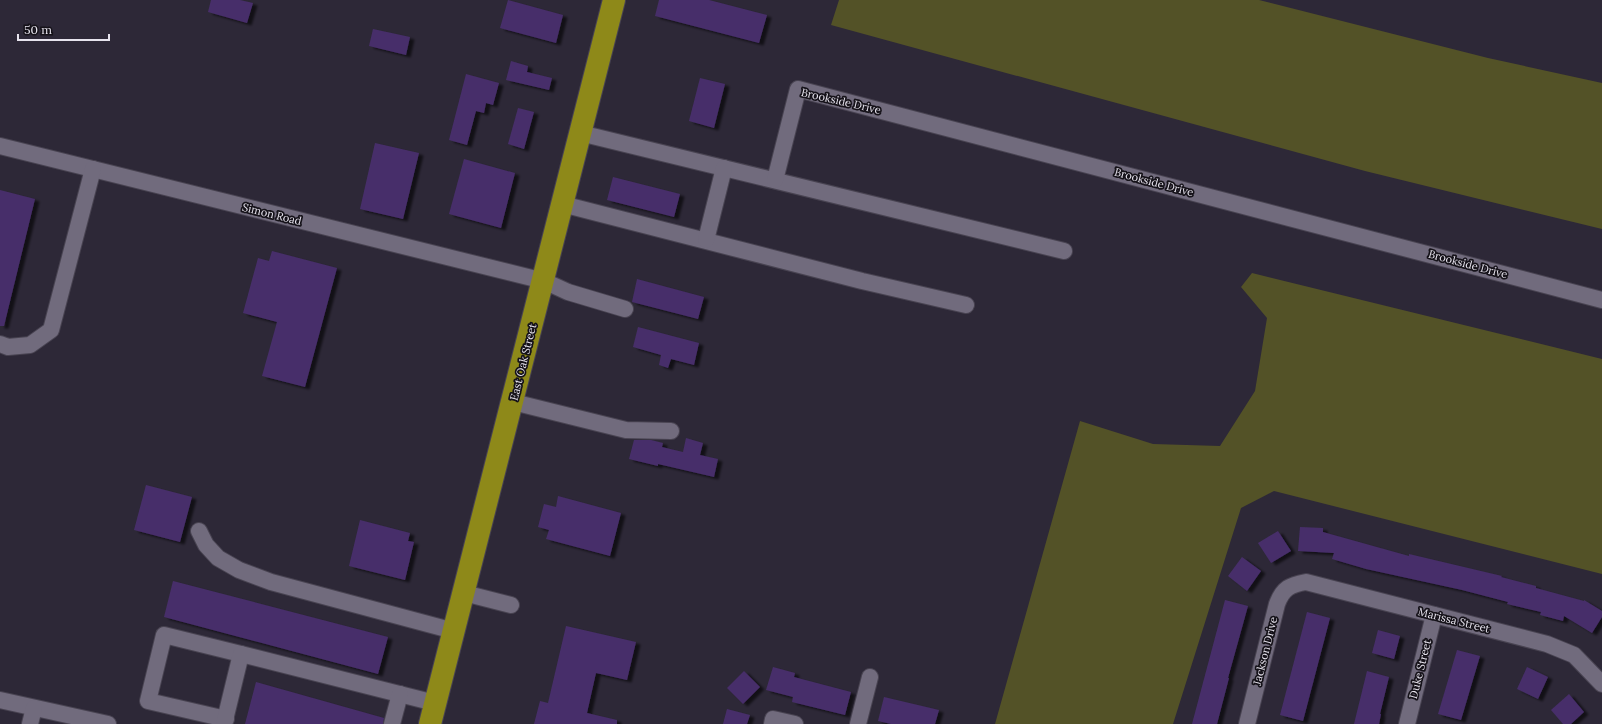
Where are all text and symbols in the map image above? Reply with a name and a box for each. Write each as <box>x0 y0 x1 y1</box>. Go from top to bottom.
scale bar <box>18 16 109 42</box>
text: 50 m <box>24 22 52 37</box>
street label: Brookside Drive <box>800 85 882 117</box>
street label: Brookside Drive <box>1113 165 1195 199</box>
street label: Simon Road <box>241 200 304 228</box>
street label: Brookside Drive <box>1427 247 1509 281</box>
street label: East Oak Street <box>507 321 540 402</box>
street label: Marissa Street <box>1417 604 1492 636</box>
street label: Jackson Drive <box>1250 615 1280 688</box>
street label: Duke Street <box>1406 637 1434 700</box>

